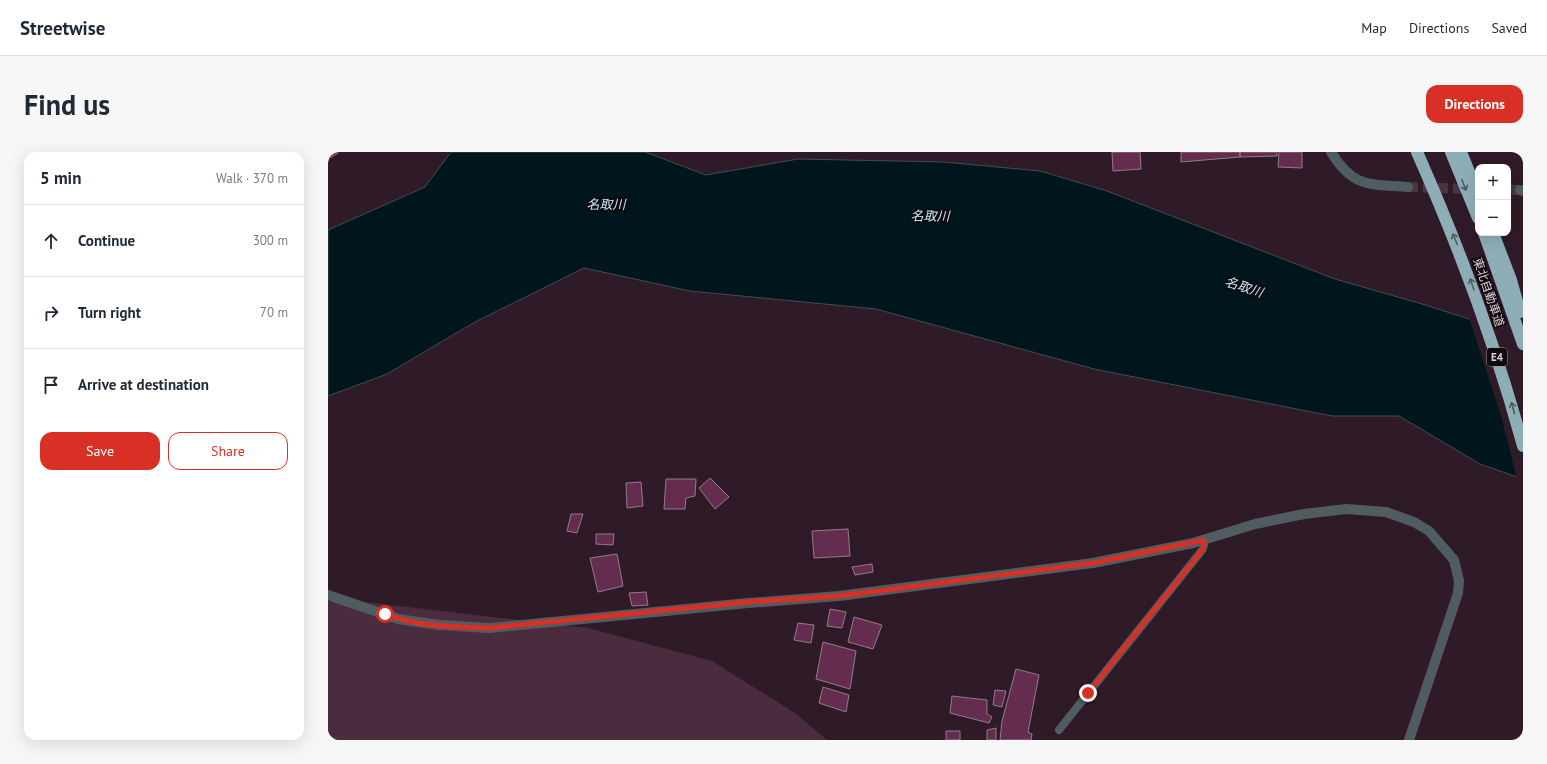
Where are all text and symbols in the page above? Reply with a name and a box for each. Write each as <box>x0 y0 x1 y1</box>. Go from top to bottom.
text: Streetwise <box>20 16 105 40</box>
text: Map <box>1361 19 1387 37</box>
text: Directions <box>1409 19 1469 37</box>
text: Saved <box>1491 19 1527 37</box>
button: Directions <box>1426 85 1523 123</box>
text: Find us <box>24 86 110 123</box>
map controls <box>1475 164 1511 236</box>
button: + <box>1475 164 1511 200</box>
text: 5 min <box>40 167 81 189</box>
text: Walk · 370 m <box>216 170 288 187</box>
one-way arrow <box>1461 178 1469 190</box>
water label: 名取川 <box>586 196 627 213</box>
button: − <box>1475 200 1511 236</box>
water label: 名取川 <box>910 207 952 225</box>
icon: ahead <box>40 230 62 252</box>
text: Continue <box>78 231 135 250</box>
text: 300 m <box>253 232 288 249</box>
one-way arrow <box>1450 234 1458 246</box>
street label: 東北自動車道 <box>1470 256 1508 328</box>
water label: 名取川 <box>1223 273 1267 302</box>
one-way arrow <box>1468 278 1475 291</box>
icon: right <box>40 302 62 324</box>
text: Turn right <box>78 303 141 322</box>
text: 70 m <box>260 304 288 321</box>
road number: E4 <box>1487 348 1507 366</box>
icon: arrive <box>40 374 62 396</box>
text: Arrive at destination <box>78 375 209 394</box>
one-way arrow <box>1509 402 1516 415</box>
button: Save <box>40 432 160 470</box>
button: Share <box>168 432 288 470</box>
route start <box>376 605 394 623</box>
route end <box>1079 684 1097 702</box>

